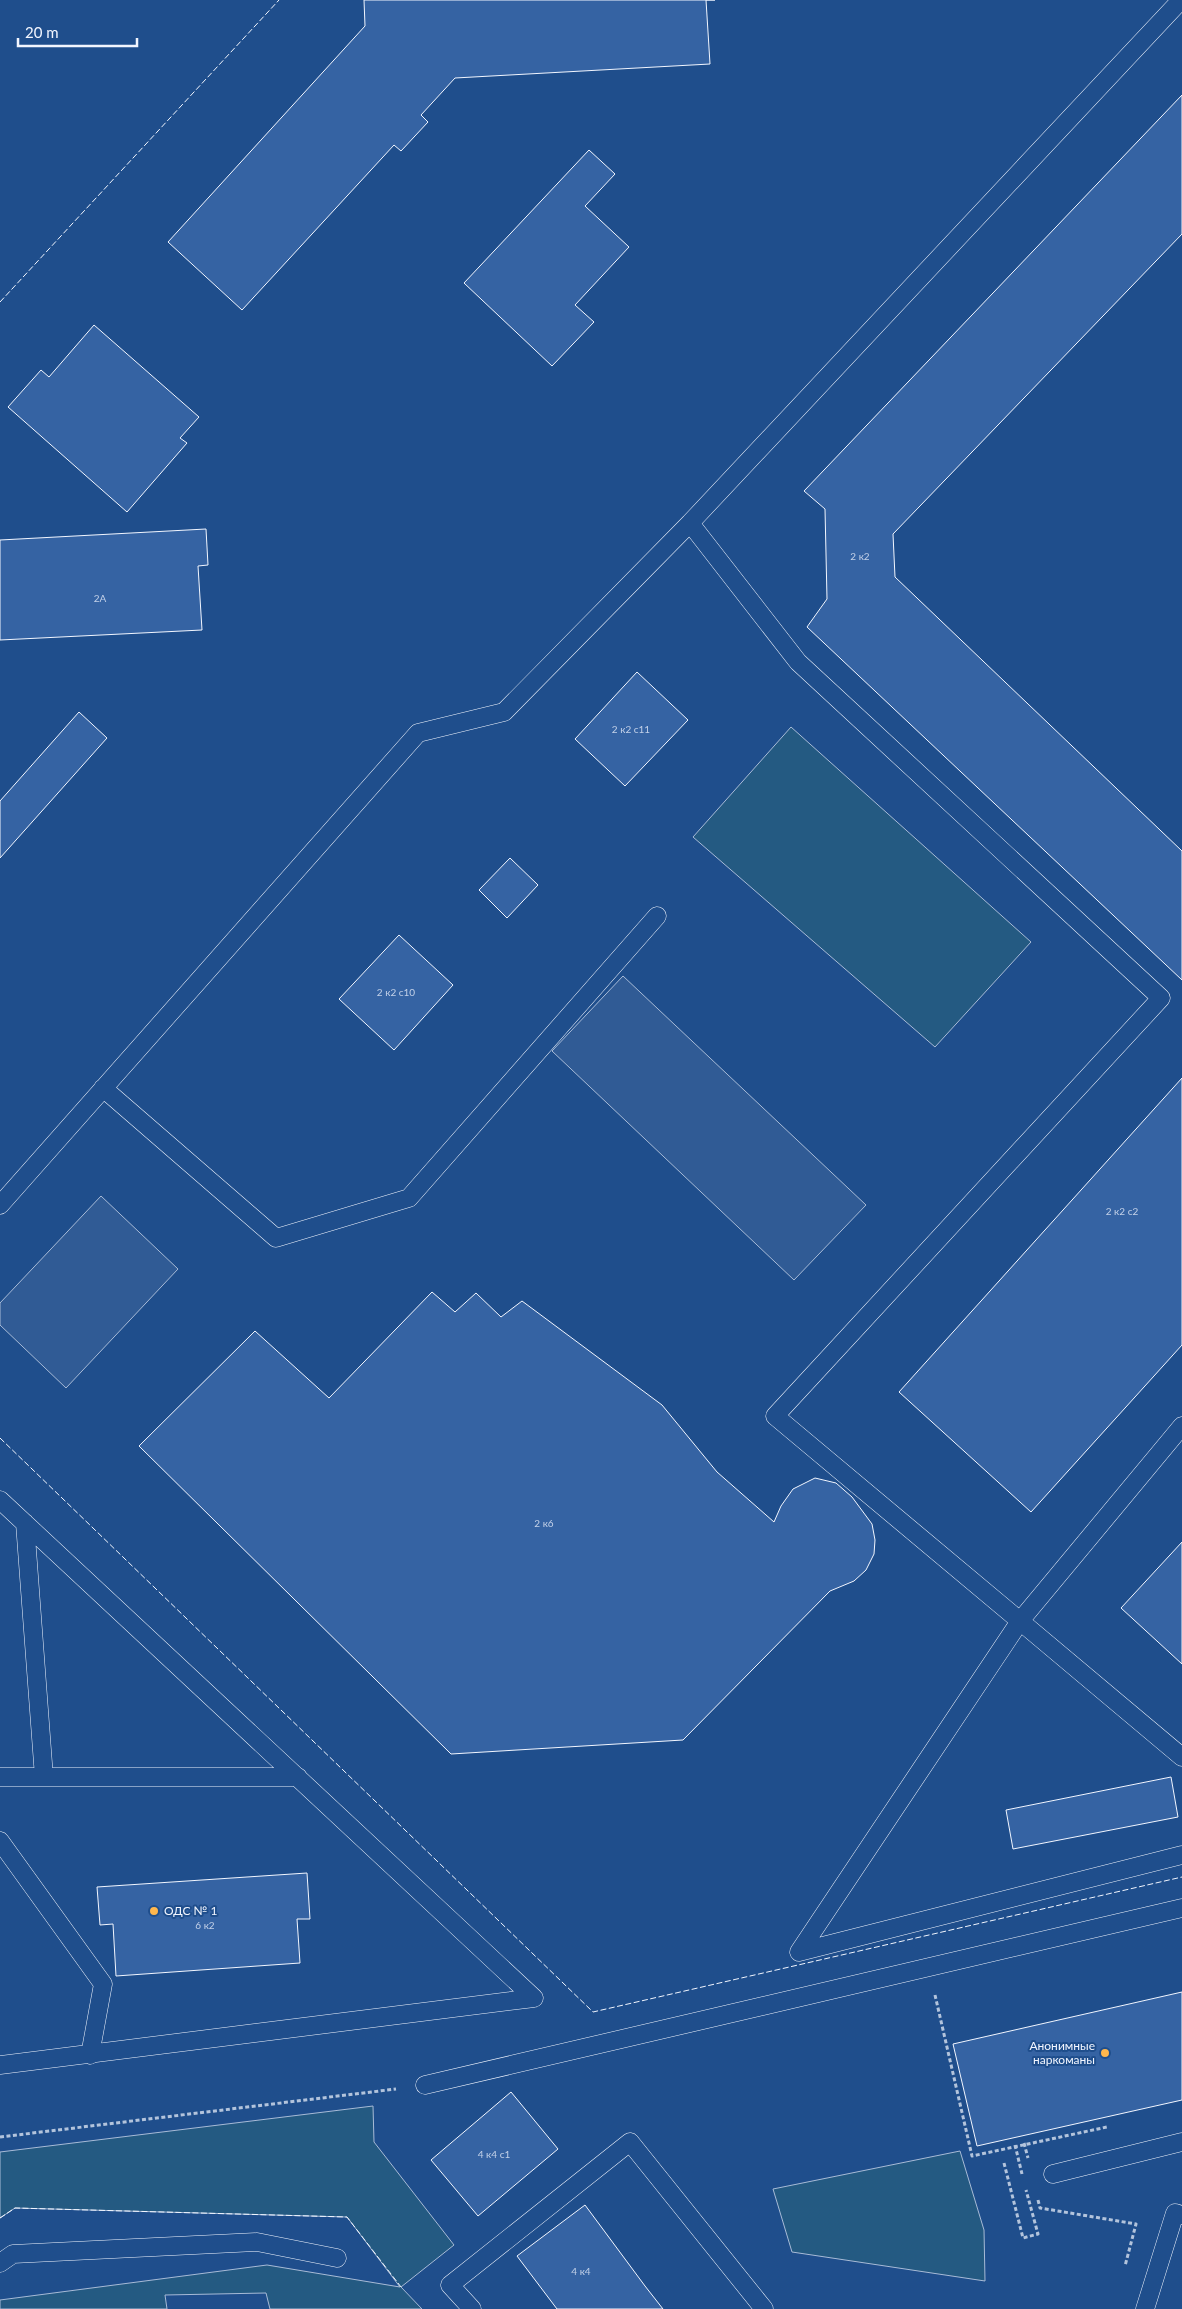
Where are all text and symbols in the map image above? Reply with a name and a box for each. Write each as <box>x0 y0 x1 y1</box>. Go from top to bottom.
scale bar <box>18 15 136 47</box>
text: 20 m <box>25 23 59 41</box>
house number: 2 к2 <box>850 550 870 562</box>
house number: 2А <box>94 592 107 604</box>
house number: 2 к2 с11 <box>612 723 650 735</box>
house number: 2 к2 с10 <box>377 986 415 998</box>
house number: 2 к2 с2 <box>1106 1205 1138 1217</box>
house number: 2 к6 <box>534 1517 554 1529</box>
place label: ОДС № 1 <box>164 1903 218 1918</box>
marker: ОДС № 1 <box>148 1905 160 1917</box>
house number: 6 к2 <box>195 1919 215 1931</box>
place label: Анонимные наркоманы <box>1029 2038 1095 2067</box>
marker: Анонимные наркоманы <box>1099 2047 1111 2059</box>
house number: 4 к4 с1 <box>478 2148 510 2160</box>
house number: 4 к4 <box>571 2265 591 2277</box>

